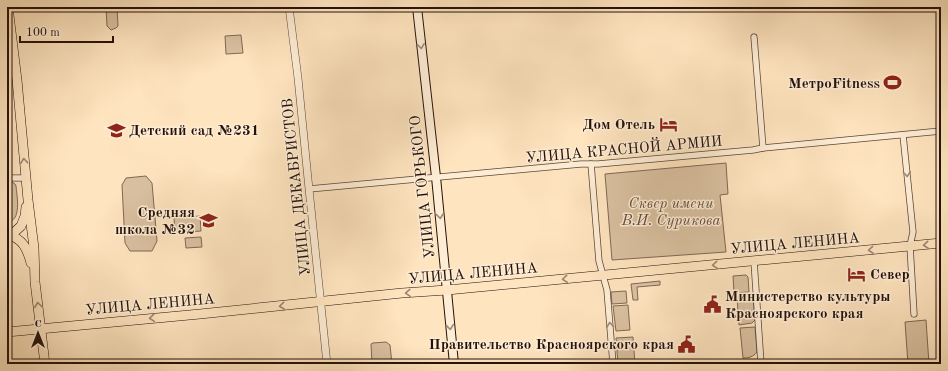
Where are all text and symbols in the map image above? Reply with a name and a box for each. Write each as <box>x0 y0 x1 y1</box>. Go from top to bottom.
scale bar <box>20 18 113 44</box>
text: 100 m <box>26 27 60 39</box>
one-way arrow <box>416 43 425 49</box>
sports icon: МетроFitness <box>883 73 903 93</box>
place label: МетроFitness <box>788 77 880 92</box>
street label: УЛИЦА ДЕКАБРИСТОВ <box>281 97 314 276</box>
hotel icon: Дом Отель <box>658 114 678 134</box>
street label: УЛИЦА ГОРЬКОГО <box>409 115 438 259</box>
place label: Дом Отель <box>582 118 655 133</box>
school or university icon: Детский сад №231 <box>106 120 126 140</box>
place label: Детский сад №231 <box>129 124 259 139</box>
street label: УЛИЦА КРАСНОЙ АРМИИ <box>525 130 723 167</box>
one-way arrow <box>19 158 28 164</box>
one-way arrow <box>903 171 912 177</box>
park label: Сквер имени В.И. Сурикова <box>621 197 720 229</box>
place label: Средняя школа №32 <box>115 206 195 238</box>
school or university icon: Средняя школа №32 <box>198 211 218 231</box>
one-way arrow <box>435 213 444 219</box>
street label: УЛИЦА ЛЕНИНА <box>730 231 861 258</box>
one-way arrow <box>923 240 929 249</box>
one-way arrow <box>868 245 875 254</box>
one-way arrow <box>712 260 718 269</box>
street label: УЛИЦА ЛЕНИНА <box>408 261 539 288</box>
hotel icon: Север <box>847 264 867 284</box>
place label: Север <box>870 268 910 283</box>
one-way arrow <box>562 274 568 283</box>
one-way arrow <box>405 289 411 298</box>
place label: Министерство культуры Красноярского края <box>725 290 891 322</box>
street label: УЛИЦА ЛЕНИНА <box>85 292 216 319</box>
public building icon: Министерство культуры Красноярского края <box>702 295 722 315</box>
one-way arrow <box>279 301 285 310</box>
one-way arrow <box>34 302 43 308</box>
north arrow <box>18 313 58 353</box>
one-way arrow <box>149 314 155 323</box>
text: С <box>34 319 42 330</box>
one-way arrow <box>606 322 615 328</box>
one-way arrow <box>446 324 455 330</box>
public building icon: Правительство Красноярского края <box>677 334 697 354</box>
place label: Правительство Красноярского края <box>429 338 674 353</box>

